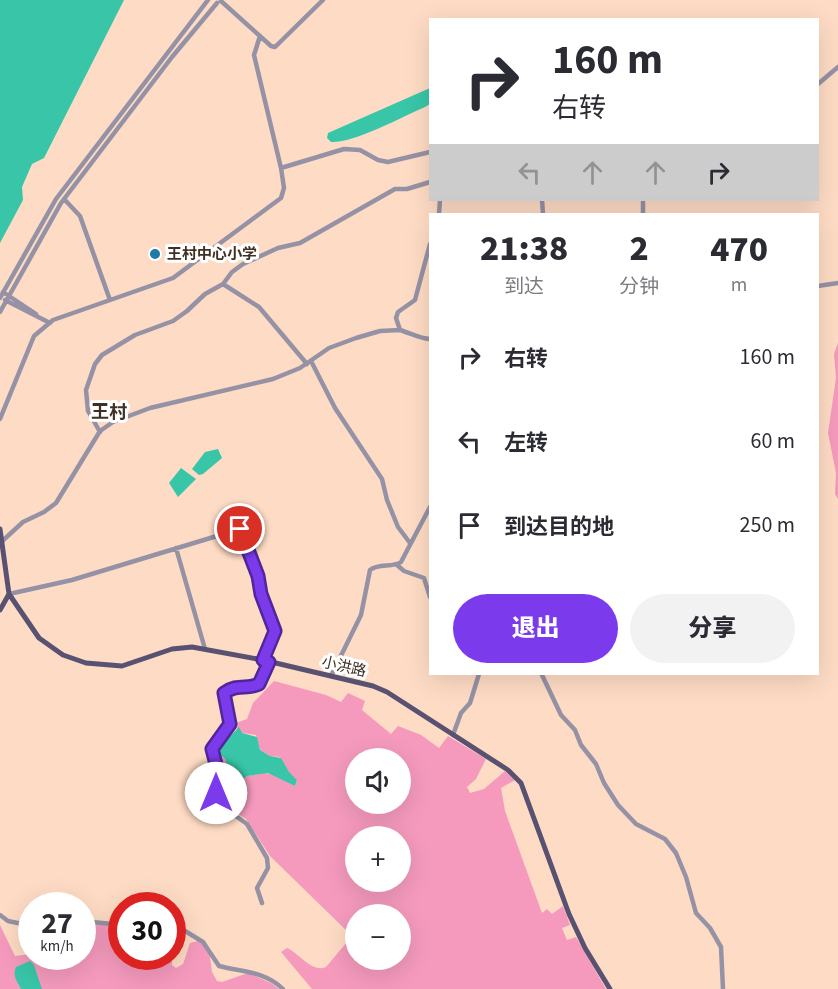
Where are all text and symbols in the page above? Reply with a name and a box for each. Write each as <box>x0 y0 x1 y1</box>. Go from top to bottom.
text: 160 m <box>552 30 663 90</box>
icon: right <box>453 42 531 120</box>
text: 右转 <box>552 89 606 128</box>
icon: left <box>513 156 546 189</box>
icon: ahead <box>576 156 609 189</box>
icon: ahead <box>639 156 672 189</box>
icon: right <box>702 156 735 189</box>
text: 21:38 <box>480 223 568 274</box>
text: 2 <box>630 223 649 274</box>
text: 470 <box>710 224 768 275</box>
place label: 王村中心小学 <box>167 244 257 265</box>
marker: 王村中心小学 <box>148 247 162 261</box>
text: m <box>731 271 747 299</box>
text: 到达 <box>504 273 544 301</box>
text: 分钟 <box>619 273 659 301</box>
icon: right <box>453 341 486 374</box>
text: 160 m <box>740 341 795 373</box>
text: 右转 <box>504 343 548 375</box>
district label: 王村 <box>91 400 127 425</box>
icon: left <box>453 425 486 458</box>
text: 60 m <box>750 425 795 457</box>
text: 左转 <box>504 427 548 459</box>
pin <box>214 503 265 554</box>
icon: arrive <box>453 509 486 542</box>
text: 250 m <box>740 509 795 541</box>
text: 到达目的地 <box>504 511 614 543</box>
icon: arrive <box>223 512 256 545</box>
button: 退出 <box>453 594 618 663</box>
button: 分享 <box>630 594 795 663</box>
street label: 小洪路 <box>320 652 368 682</box>
map controls <box>345 748 411 970</box>
button: sound <box>345 748 411 814</box>
position arrow <box>184 761 248 825</box>
button: + <box>345 826 411 892</box>
speed limit sign: 30 <box>108 892 186 970</box>
text: 27 <box>41 902 73 945</box>
button: − <box>345 904 411 970</box>
text: km/h <box>40 936 74 957</box>

